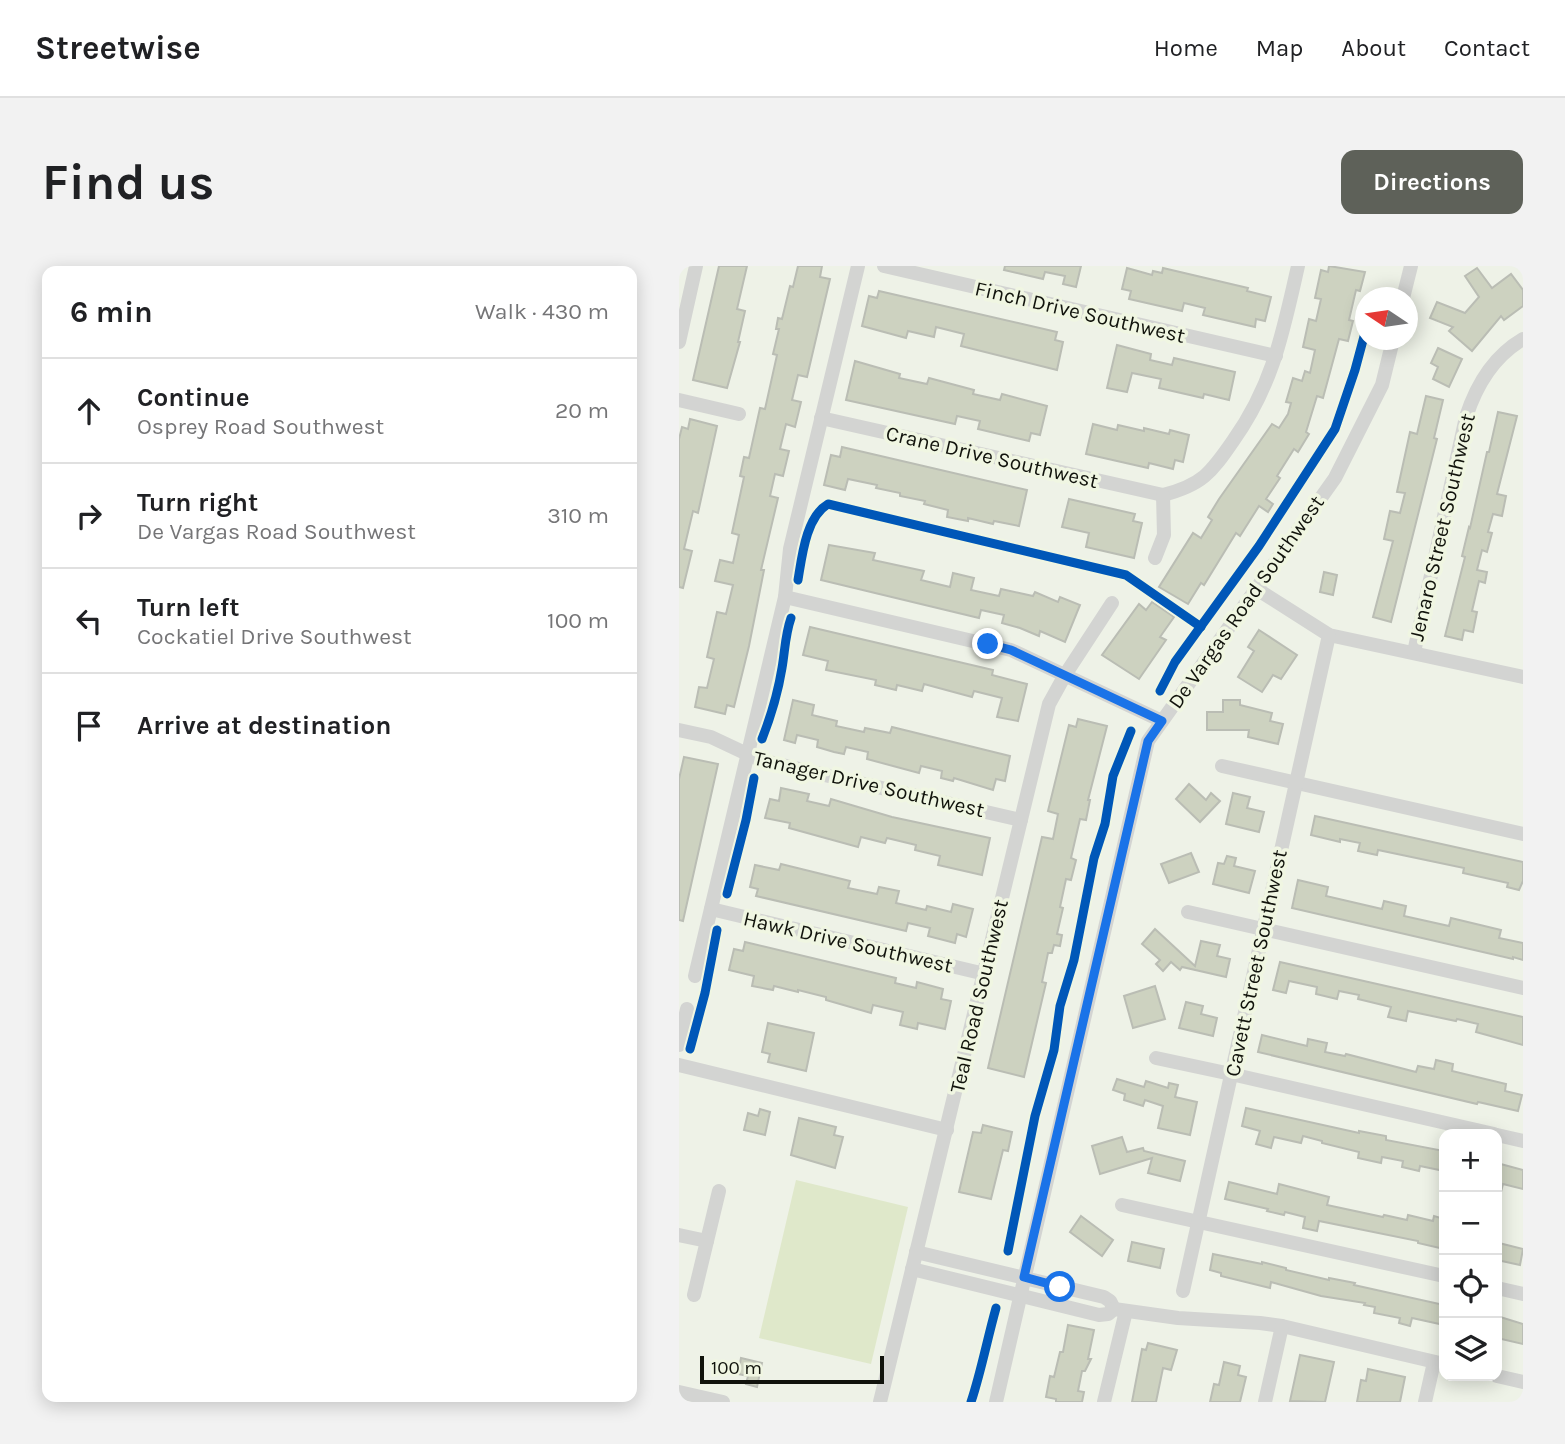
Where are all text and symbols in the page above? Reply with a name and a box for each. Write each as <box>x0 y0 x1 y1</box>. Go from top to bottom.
text: Streetwise <box>35 29 201 67</box>
text: Home <box>1154 34 1218 62</box>
text: Map <box>1256 34 1303 62</box>
text: About <box>1341 34 1406 62</box>
text: Contact <box>1444 34 1530 62</box>
button: Directions <box>1341 150 1523 214</box>
text: Find us <box>42 154 214 211</box>
street label: Finch Drive Southwest <box>973 276 1187 348</box>
north arrow <box>1355 287 1418 350</box>
text: 6 min <box>70 294 153 330</box>
text: Walk · 430 m <box>475 298 609 325</box>
text: Continue <box>137 382 249 413</box>
icon: ahead <box>70 392 108 430</box>
text: 20 m <box>555 397 609 424</box>
street label: Jenaro Street Southwest <box>1404 411 1480 643</box>
text: Osprey Road Southwest <box>137 413 384 440</box>
street label: Crane Drive Southwest <box>884 421 1100 493</box>
text: Turn right <box>137 487 258 518</box>
street label: De Vargas Road Southwest <box>1163 491 1329 713</box>
icon: right <box>70 497 108 535</box>
text: 310 m <box>547 502 609 529</box>
text: De Vargas Road Southwest <box>137 518 416 545</box>
text: Turn left <box>137 592 239 623</box>
icon: left <box>70 602 108 640</box>
text: 100 m <box>547 607 609 634</box>
text: Cockatiel Drive Southwest <box>137 623 412 650</box>
route end <box>972 628 1003 659</box>
icon: arrive <box>70 707 108 745</box>
text: Arrive at destination <box>137 710 391 741</box>
street label: Tanager Drive Southwest <box>751 746 987 822</box>
street label: Cavett Street Southwest <box>1220 847 1292 1079</box>
street label: Teal Road Southwest <box>945 897 1013 1095</box>
street label: Hawk Drive Southwest <box>741 906 955 978</box>
map controls <box>1439 1129 1502 1381</box>
button: + <box>1439 1129 1502 1192</box>
button: − <box>1439 1192 1502 1255</box>
button: locate <box>1439 1255 1502 1318</box>
route start <box>1044 1271 1075 1302</box>
button: layers <box>1439 1318 1502 1381</box>
scale bar <box>700 1353 884 1385</box>
text: 100 m <box>711 1357 762 1379</box>

